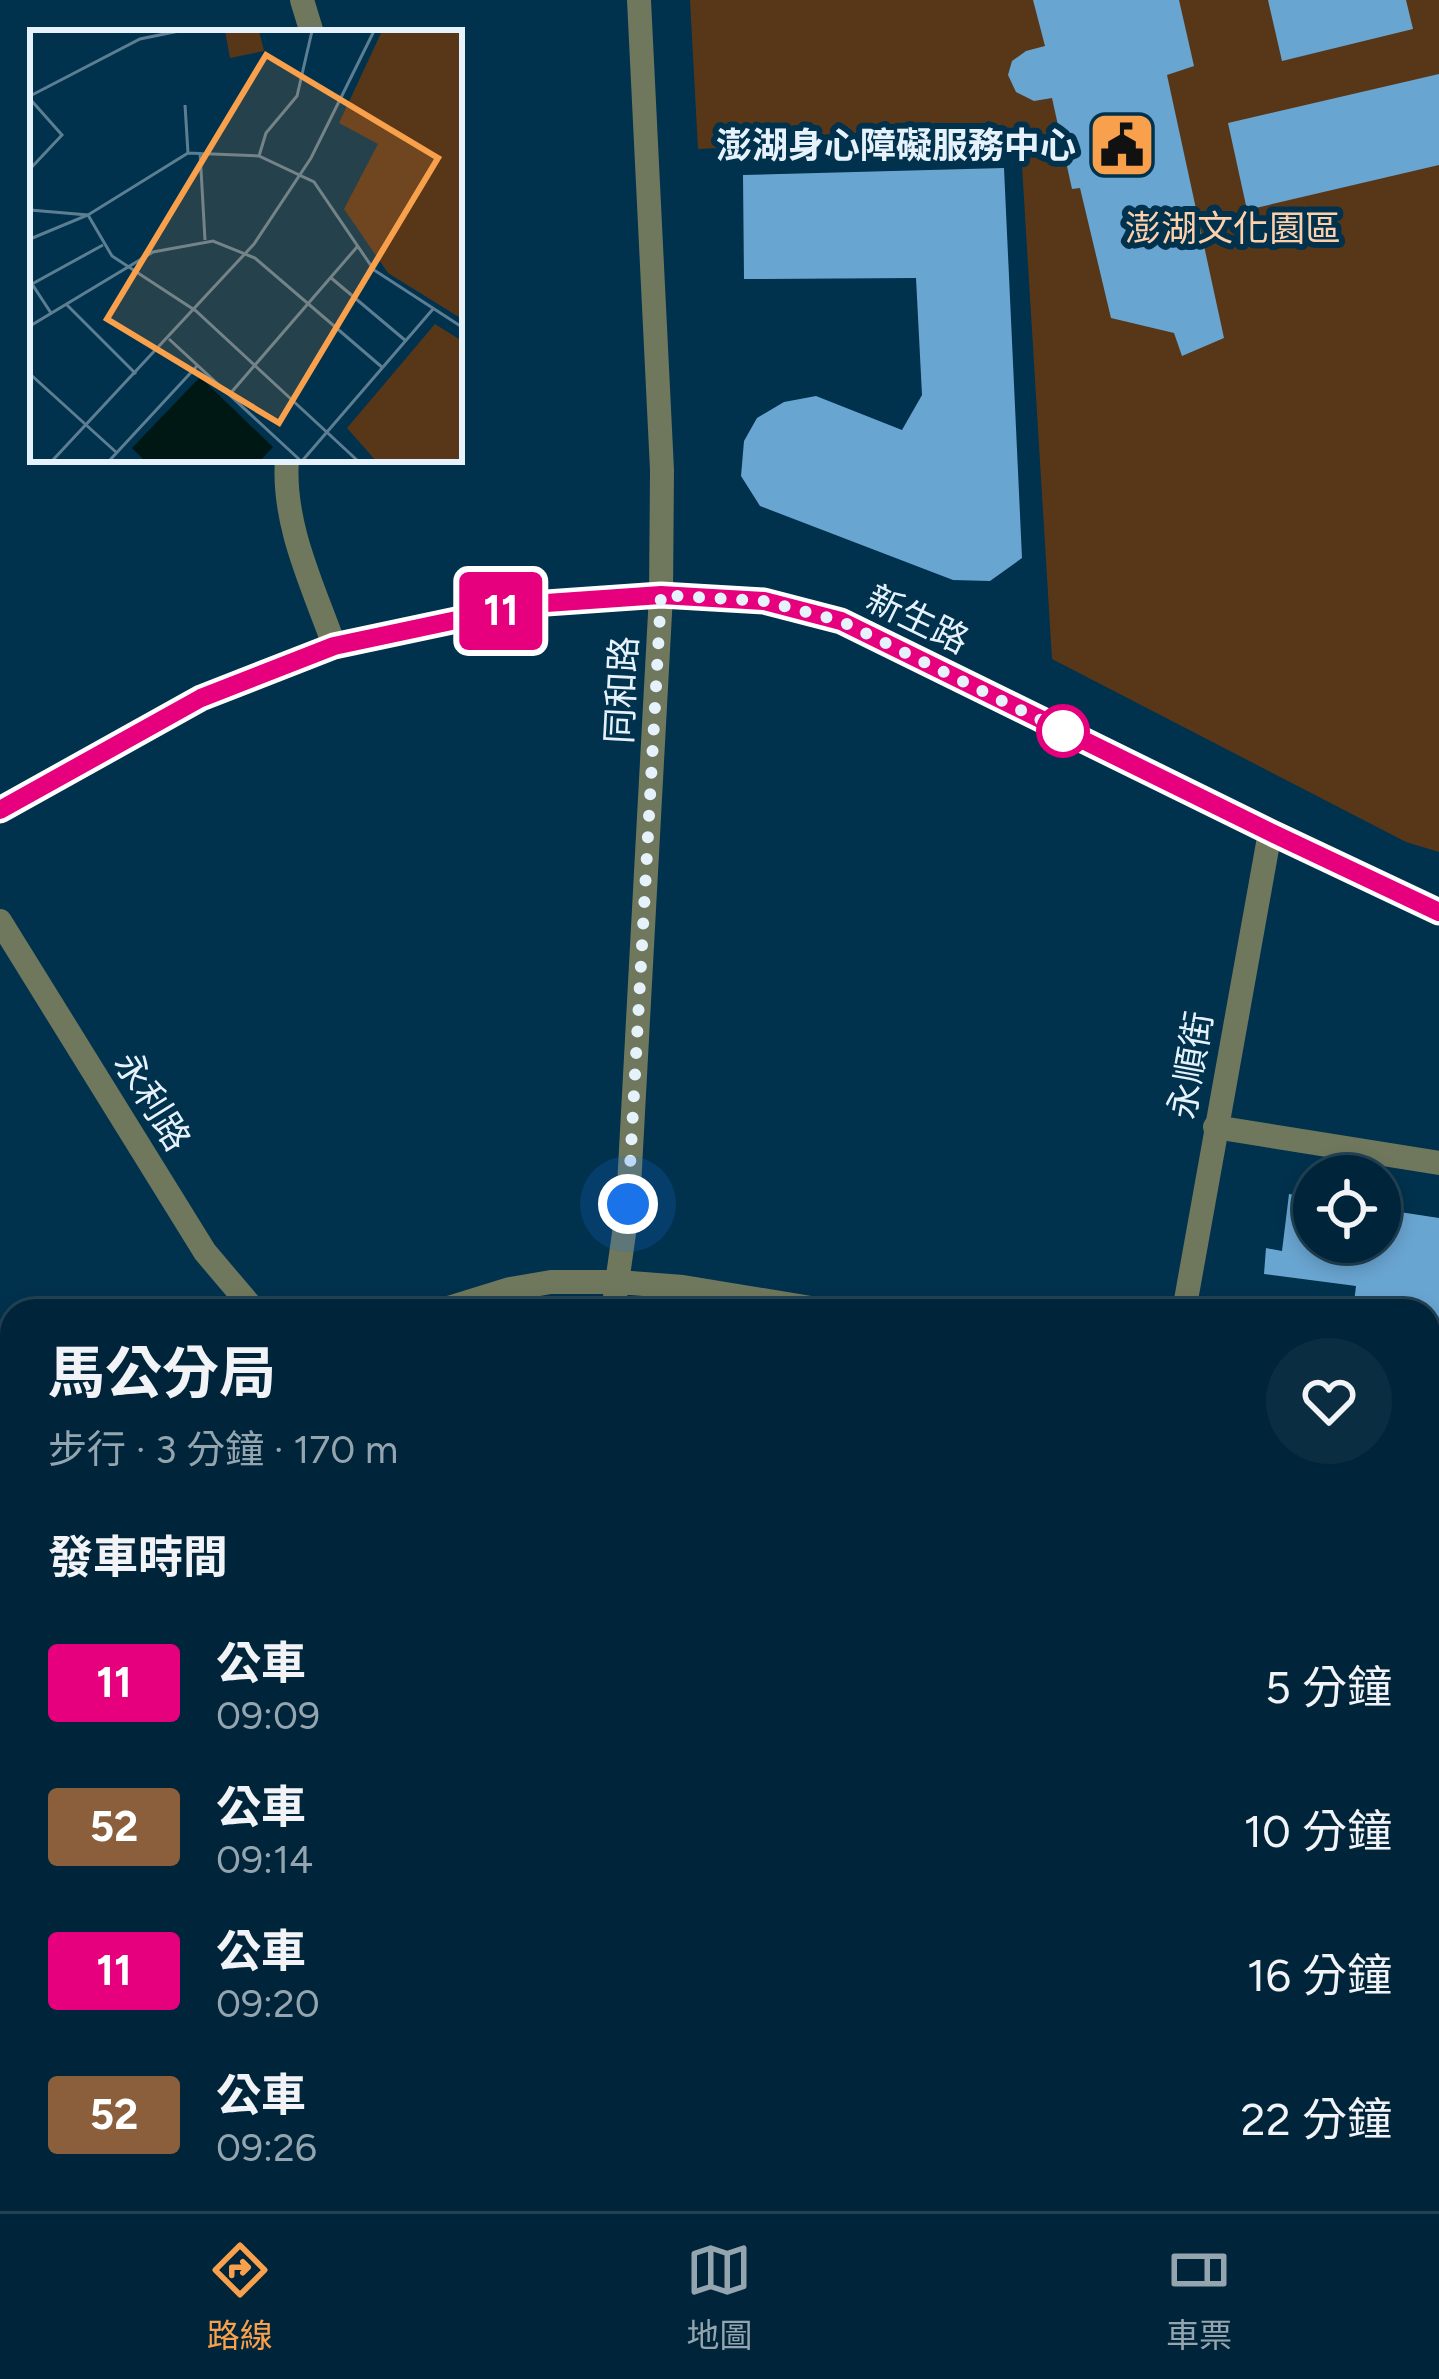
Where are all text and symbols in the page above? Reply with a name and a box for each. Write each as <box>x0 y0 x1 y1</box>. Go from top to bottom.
inset map <box>30 30 462 462</box>
public building icon: 澎湖身心障礙服務中心 <box>1087 110 1157 180</box>
place label: 澎湖身心障礙服務中心 <box>716 124 1076 167</box>
park label: 澎湖文化園區 <box>1125 207 1341 250</box>
line badge: 11 <box>447 572 555 650</box>
street label: 新生路 <box>860 576 976 662</box>
text: 11 <box>483 585 519 636</box>
street label: 同和路 <box>597 635 646 745</box>
unlabelled marker <box>1038 706 1088 756</box>
street label: 永順街 <box>1160 1008 1221 1122</box>
street label: 永利路 <box>106 1044 199 1158</box>
map controls <box>1293 1155 1401 1263</box>
button: locate <box>1293 1155 1401 1263</box>
your location <box>598 1174 658 1234</box>
button: heart <box>1266 1338 1392 1464</box>
text: 馬公分局 <box>48 1339 276 1407</box>
text: 步行 · 3 分鐘 · 170 m <box>48 1426 398 1473</box>
text: 發車時間 <box>48 1530 228 1584</box>
text: 公車 <box>216 1636 306 1690</box>
text: 11 <box>96 1657 132 1708</box>
text: 5 分鐘 <box>1265 1660 1392 1714</box>
text: 09:09 <box>216 1692 320 1739</box>
text: 公車 <box>216 1780 306 1834</box>
text: 52 <box>90 1801 138 1852</box>
text: 10 分鐘 <box>1243 1804 1392 1858</box>
text: 09:14 <box>216 1836 313 1883</box>
text: 公車 <box>216 1924 306 1978</box>
text: 11 <box>96 1945 132 1996</box>
text: 16 分鐘 <box>1247 1948 1392 2002</box>
text: 09:20 <box>216 1980 320 2027</box>
text: 公車 <box>216 2068 306 2122</box>
text: 52 <box>90 2089 138 2140</box>
text: 22 分鐘 <box>1241 2092 1392 2146</box>
text: 09:26 <box>216 2124 317 2171</box>
tab: 路線 <box>207 2237 273 2357</box>
tab: 地圖 <box>686 2237 752 2357</box>
tab: 車票 <box>1166 2237 1232 2357</box>

